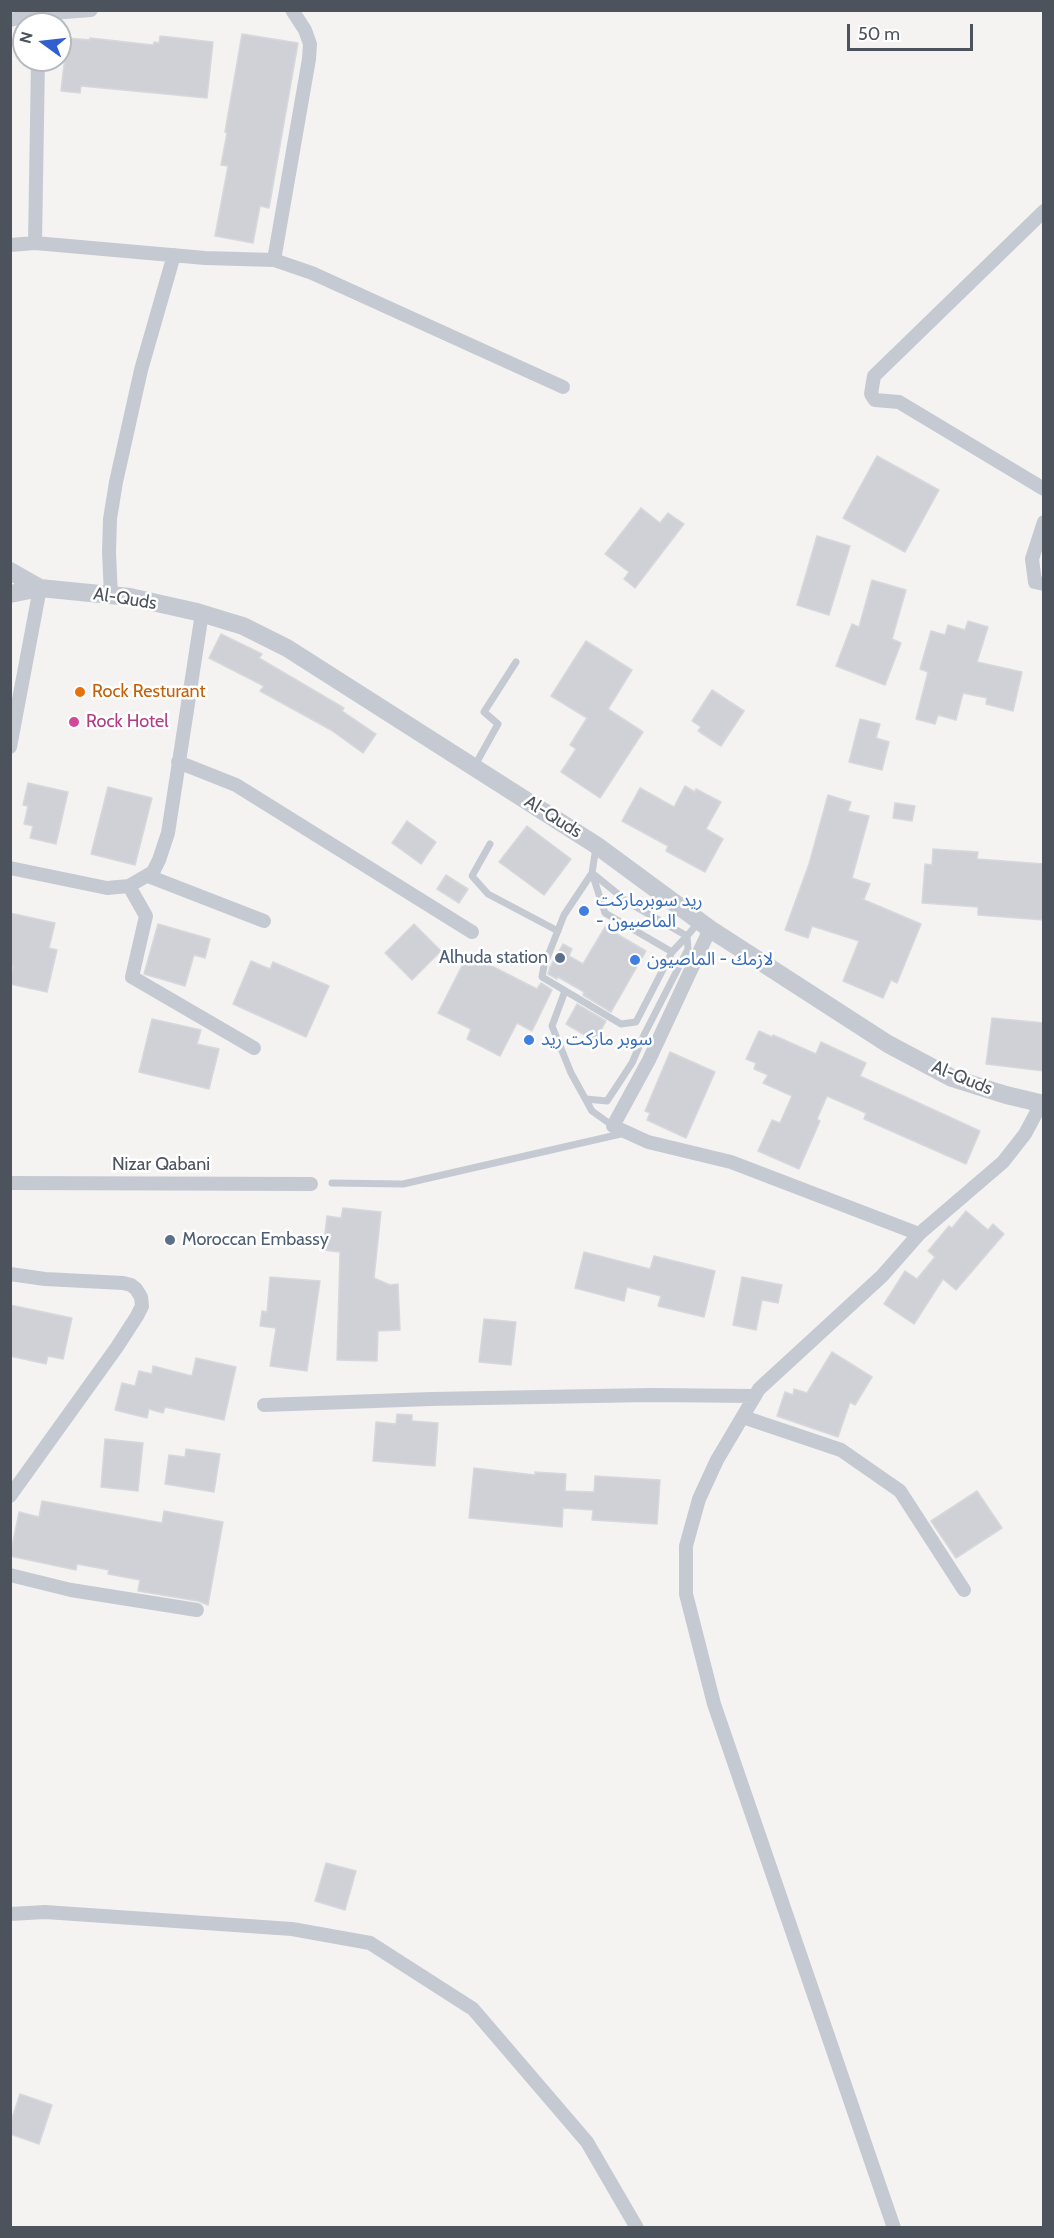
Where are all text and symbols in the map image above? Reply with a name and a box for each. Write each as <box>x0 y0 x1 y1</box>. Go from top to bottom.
north arrow <box>12 12 72 72</box>
scale bar <box>850 12 976 50</box>
text: 50 m <box>858 23 900 45</box>
text: N <box>15 30 37 46</box>
street label: Al-Quds <box>92 583 158 615</box>
place label: Rock Resturant <box>92 681 206 703</box>
marker: Rock Resturant <box>73 685 87 699</box>
place label: Rock Hotel <box>86 711 168 733</box>
marker: Rock Hotel <box>67 715 81 729</box>
street label: Al-Quds <box>520 791 586 843</box>
place label: ريد سوبرماركت - الماصيون <box>596 890 703 932</box>
marker: ريد سوبرماركت - الماصيون <box>577 904 591 918</box>
place label: Alhuda station <box>439 947 548 969</box>
place label: لازمك - الماصيون <box>647 949 774 971</box>
marker: Alhuda station <box>553 951 567 965</box>
marker: لازمك - الماصيون <box>628 953 642 967</box>
place label: سوبر ماركت ريد <box>541 1029 652 1051</box>
marker: سوبر ماركت ريد <box>522 1033 536 1047</box>
street label: Al-Quds <box>929 1056 995 1100</box>
street label: Nizar Qabani <box>112 1154 210 1176</box>
place label: Moroccan Embassy <box>182 1229 329 1251</box>
marker: Moroccan Embassy <box>163 1233 177 1247</box>

